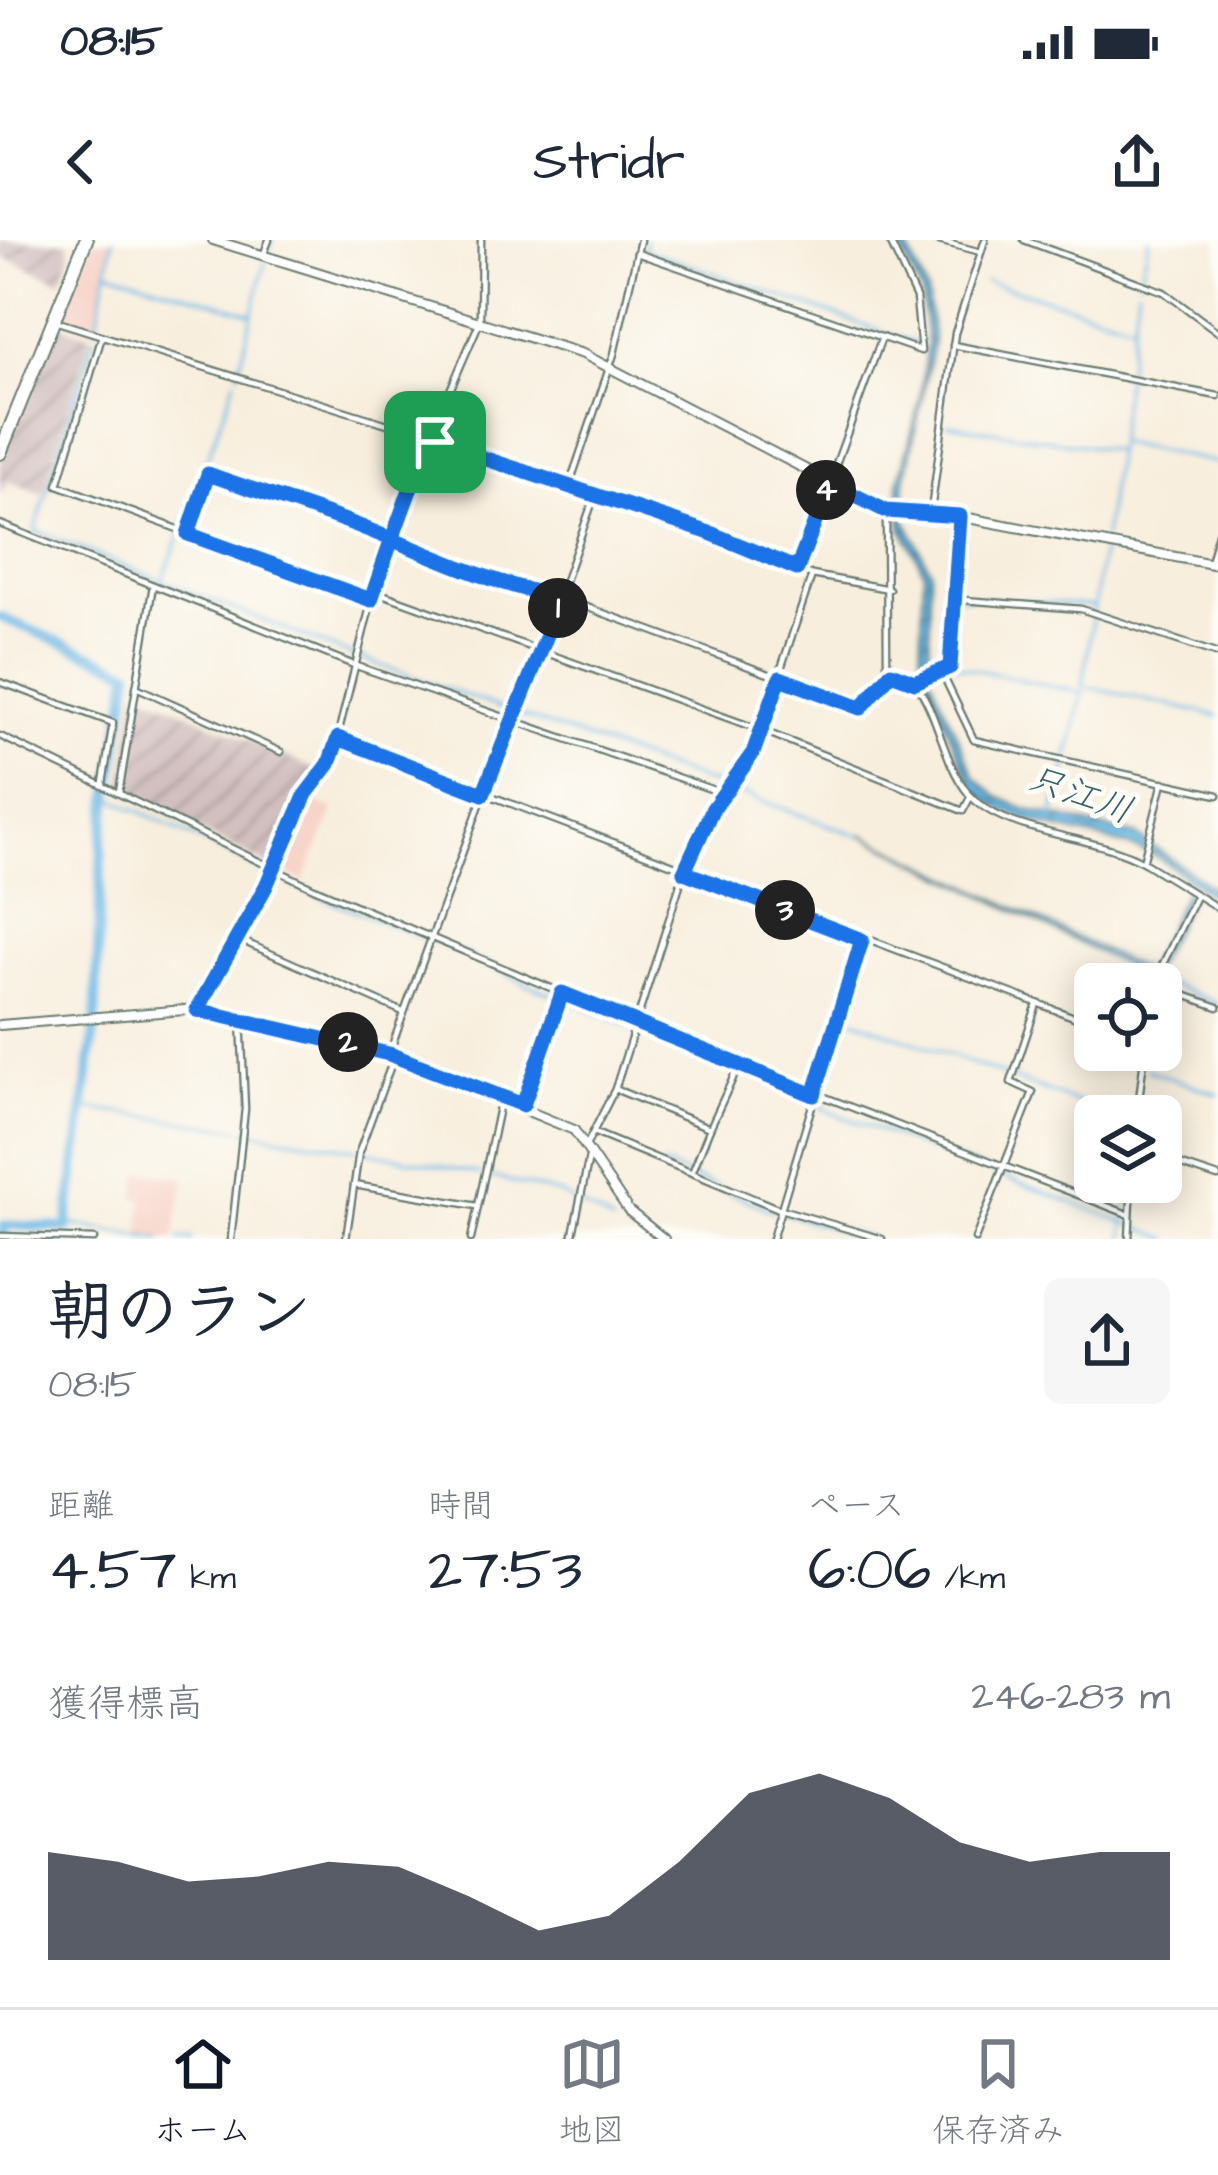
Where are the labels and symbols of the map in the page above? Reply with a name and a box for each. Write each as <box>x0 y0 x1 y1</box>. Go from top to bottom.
pin <box>384 391 486 493</box>
pin: 4 <box>796 460 856 520</box>
pin: 1 <box>528 578 588 638</box>
water label: 只江川 <box>1021 753 1139 837</box>
pin: 3 <box>755 880 815 940</box>
pin: 2 <box>318 1012 378 1072</box>

